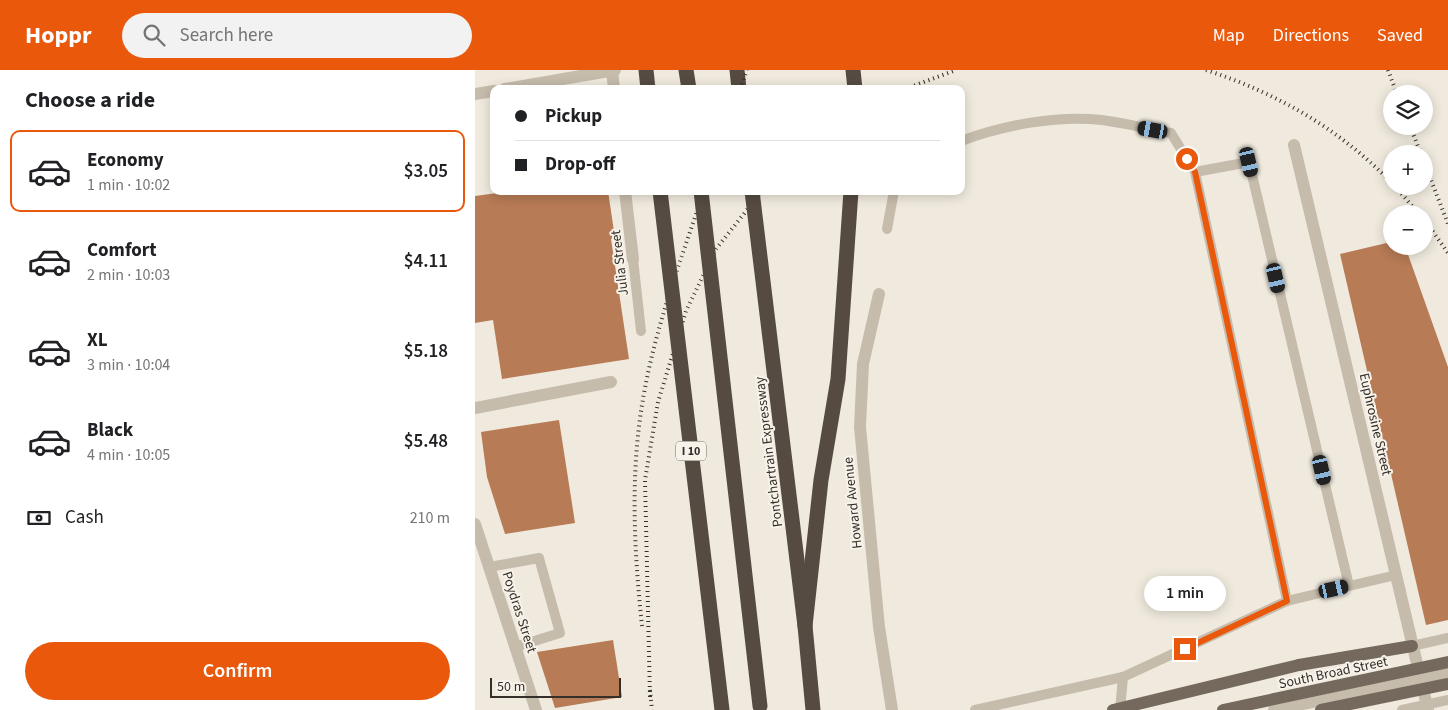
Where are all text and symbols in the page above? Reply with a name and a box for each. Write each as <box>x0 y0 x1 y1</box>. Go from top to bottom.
search box <box>122 13 472 58</box>
text: Hoppr <box>25 18 92 53</box>
icon: search <box>140 21 168 49</box>
text: Search here <box>180 22 273 49</box>
text: Map <box>1213 23 1245 48</box>
text: Directions <box>1273 23 1349 48</box>
text: Saved <box>1377 23 1423 48</box>
text: Choose a ride <box>25 84 155 116</box>
map controls <box>1383 85 1433 255</box>
button: layers <box>1383 85 1433 135</box>
text: Pickup <box>545 103 602 130</box>
car <box>1136 120 1169 140</box>
button: + <box>1383 145 1433 195</box>
car <box>1238 146 1259 178</box>
text: Economy <box>87 147 164 174</box>
route start <box>1176 148 1198 170</box>
icon: car <box>27 149 72 194</box>
text: Drop-off <box>545 151 615 178</box>
text: $3.05 <box>404 158 448 185</box>
text: 1 min · 10:02 <box>87 174 170 196</box>
button: − <box>1383 205 1433 255</box>
street label: Julia Street <box>606 229 634 297</box>
text: Comfort <box>87 237 157 264</box>
icon: car <box>27 239 72 284</box>
text: $4.11 <box>404 248 448 275</box>
car <box>1265 262 1286 294</box>
text: 2 min · 10:03 <box>87 264 170 286</box>
text: XL <box>87 327 108 354</box>
icon: car <box>27 329 72 374</box>
text: $5.18 <box>404 338 448 365</box>
text: 3 min · 10:04 <box>87 354 170 376</box>
street label: Euphrosine Street <box>1354 371 1397 478</box>
street label: Pontchartrain Expressway <box>750 375 788 528</box>
text: Black <box>87 417 133 444</box>
icon: car <box>27 419 72 464</box>
text: $5.48 <box>404 428 448 455</box>
road number: I 10 <box>676 442 706 461</box>
text: 4 min · 10:05 <box>87 444 170 466</box>
car <box>1311 454 1332 486</box>
street label: Howard Avenue <box>838 456 868 550</box>
icon: cash <box>25 504 53 532</box>
text: Cash <box>65 504 104 531</box>
text: 210 m <box>410 507 450 529</box>
street label: Poydras Street <box>496 569 542 656</box>
callout: 1 min <box>1144 576 1226 612</box>
car <box>1317 578 1350 600</box>
text: 1 min <box>1166 582 1204 604</box>
route end <box>1174 638 1196 660</box>
button: Confirm <box>25 642 450 700</box>
street label: South Broad Street <box>1277 652 1390 694</box>
scale bar <box>490 675 621 698</box>
text: 50 m <box>497 677 525 697</box>

